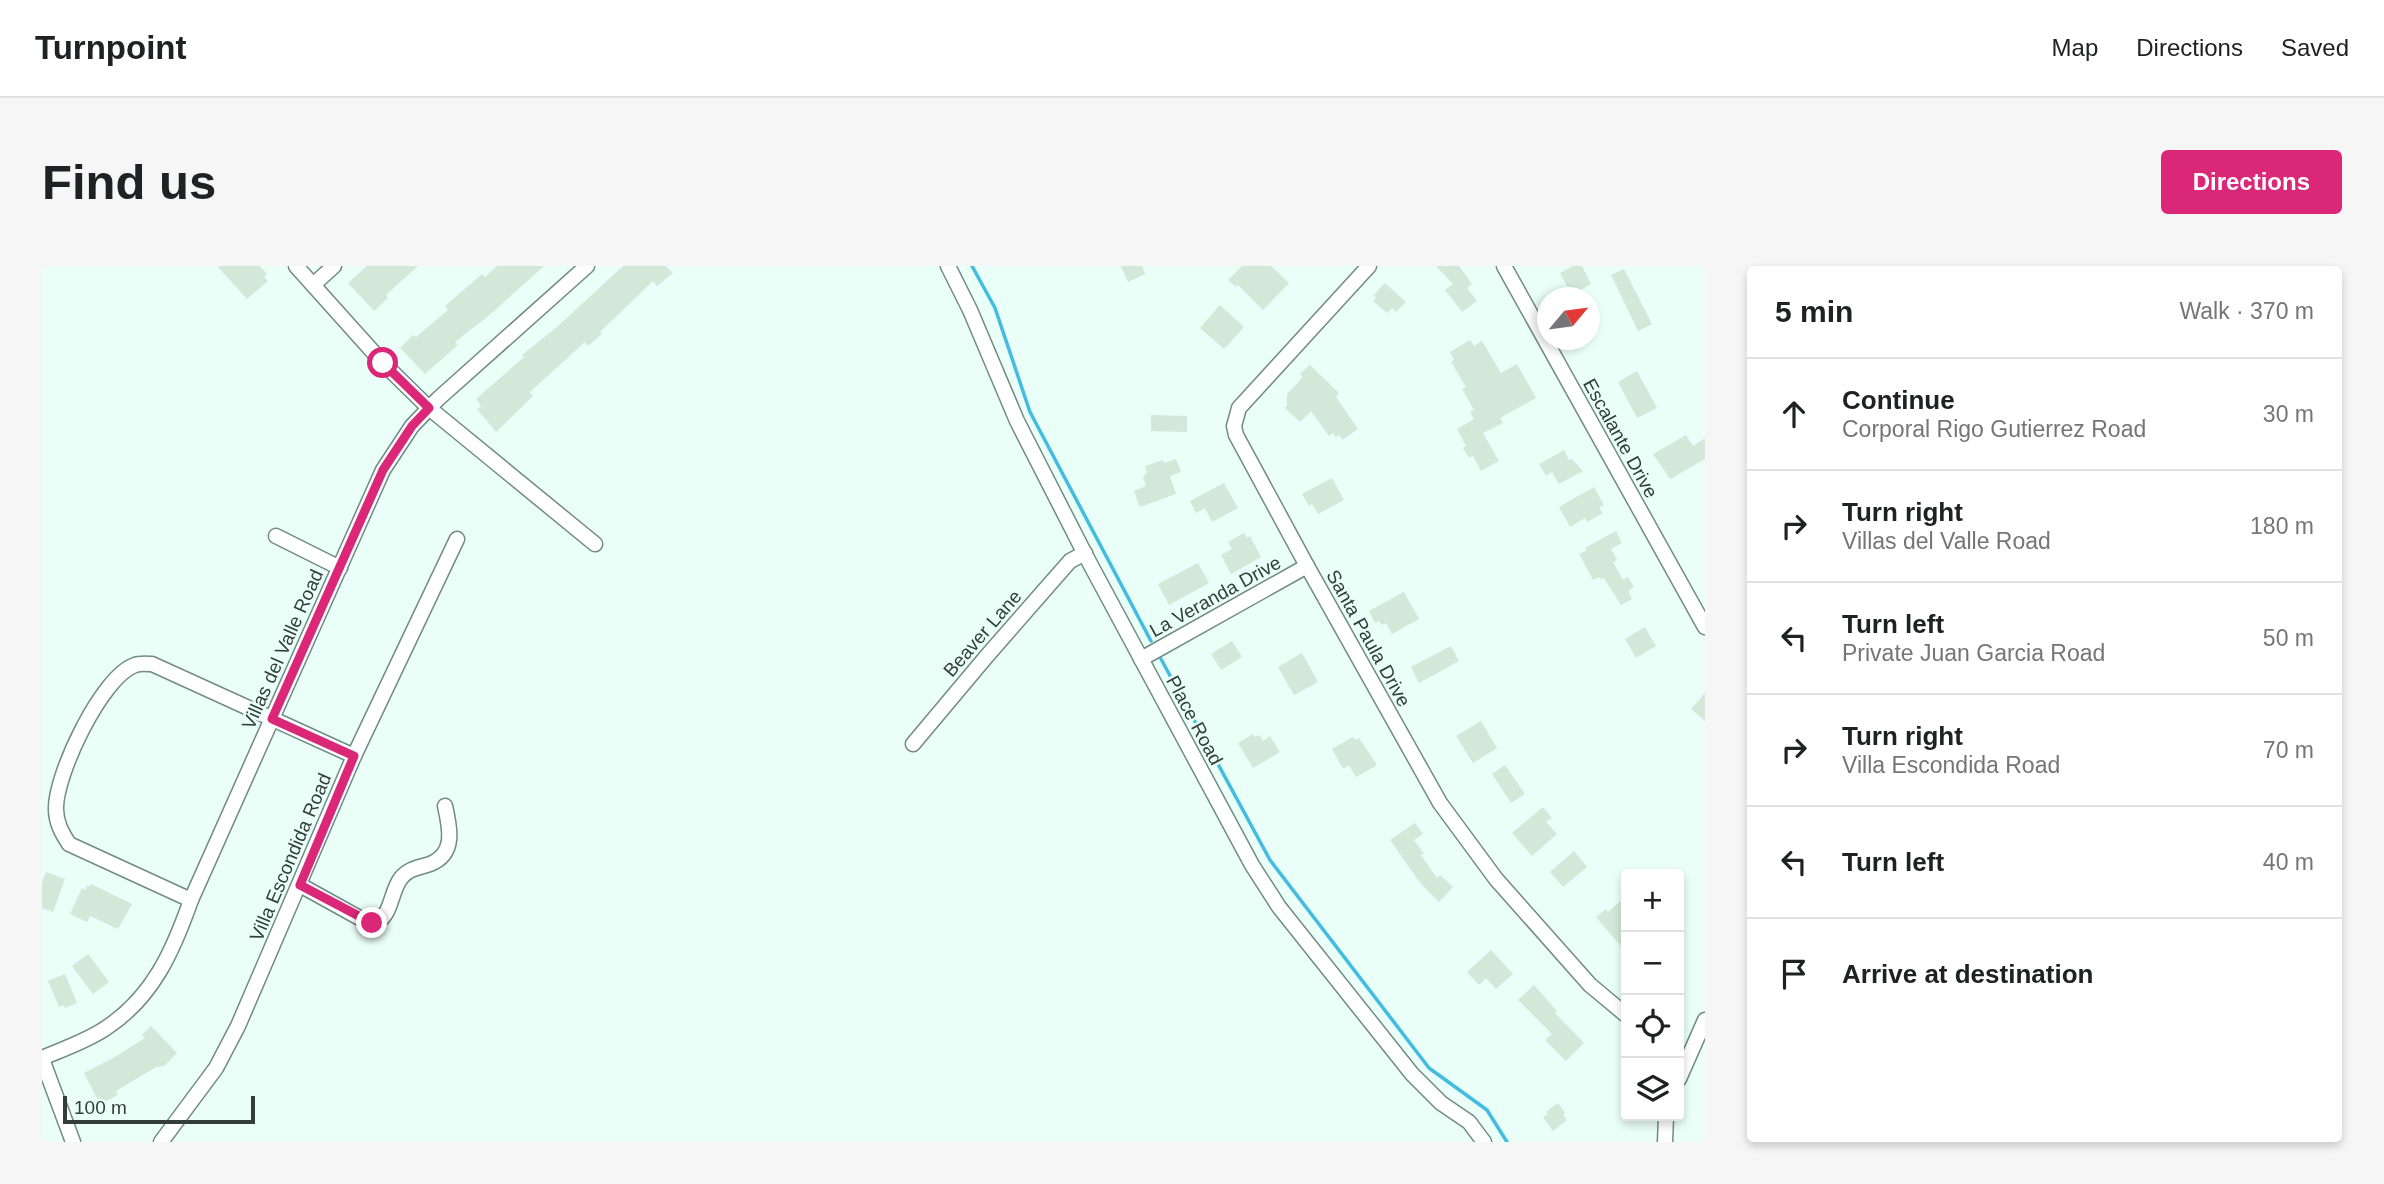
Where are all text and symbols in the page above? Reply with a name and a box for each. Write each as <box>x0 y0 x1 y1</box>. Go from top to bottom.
text: Turnpoint <box>35 29 187 66</box>
text: Map <box>2052 34 2098 61</box>
text: Directions <box>2136 34 2243 61</box>
text: Saved <box>2281 34 2349 61</box>
button: Directions <box>2161 150 2342 214</box>
text: Find us <box>42 155 216 209</box>
north arrow <box>1537 287 1600 350</box>
text: 5 min <box>1775 295 1853 328</box>
text: Walk · 370 m <box>2179 298 2314 324</box>
route start <box>367 347 398 378</box>
street label: Escalante Drive <box>1579 375 1662 502</box>
text: Continue <box>1842 385 1955 415</box>
icon: ahead <box>1775 395 1813 433</box>
text: 30 m <box>2263 401 2314 427</box>
text: Corporal Rigo Gutierrez Road <box>1842 416 2146 442</box>
text: Turn right <box>1842 497 1963 527</box>
icon: right <box>1775 507 1813 545</box>
text: 180 m <box>2250 513 2314 539</box>
text: Villas del Valle Road <box>1842 528 2051 554</box>
street label: La Veranda Drive <box>1146 552 1285 641</box>
street label: Villas del Valle Road <box>238 566 327 732</box>
street label: Santa Paula Drive <box>1322 566 1415 710</box>
street label: Beaver Lane <box>939 586 1026 681</box>
text: Turn left <box>1842 609 1944 639</box>
icon: left <box>1775 619 1813 657</box>
text: 50 m <box>2263 625 2314 651</box>
text: Private Juan Garcia Road <box>1842 640 2105 666</box>
street label: Place Road <box>1162 672 1227 769</box>
text: Turn right <box>1842 721 1963 751</box>
icon: right <box>1775 731 1813 769</box>
text: 70 m <box>2263 737 2314 763</box>
text: Villa Escondida Road <box>1842 752 2060 778</box>
street label: Villa Escondida Road <box>246 770 335 944</box>
icon: left <box>1775 843 1813 881</box>
text: Turn left <box>1842 847 1944 877</box>
text: 40 m <box>2263 849 2314 875</box>
map controls <box>1621 869 1684 1121</box>
button: + <box>1621 869 1684 932</box>
route end <box>356 907 387 938</box>
button: − <box>1621 932 1684 995</box>
icon: arrive <box>1775 955 1813 993</box>
text: Arrive at destination <box>1842 959 2093 989</box>
button: locate <box>1621 995 1684 1058</box>
button: layers <box>1621 1058 1684 1121</box>
scale bar <box>63 1093 256 1125</box>
text: 100 m <box>74 1097 127 1118</box>

